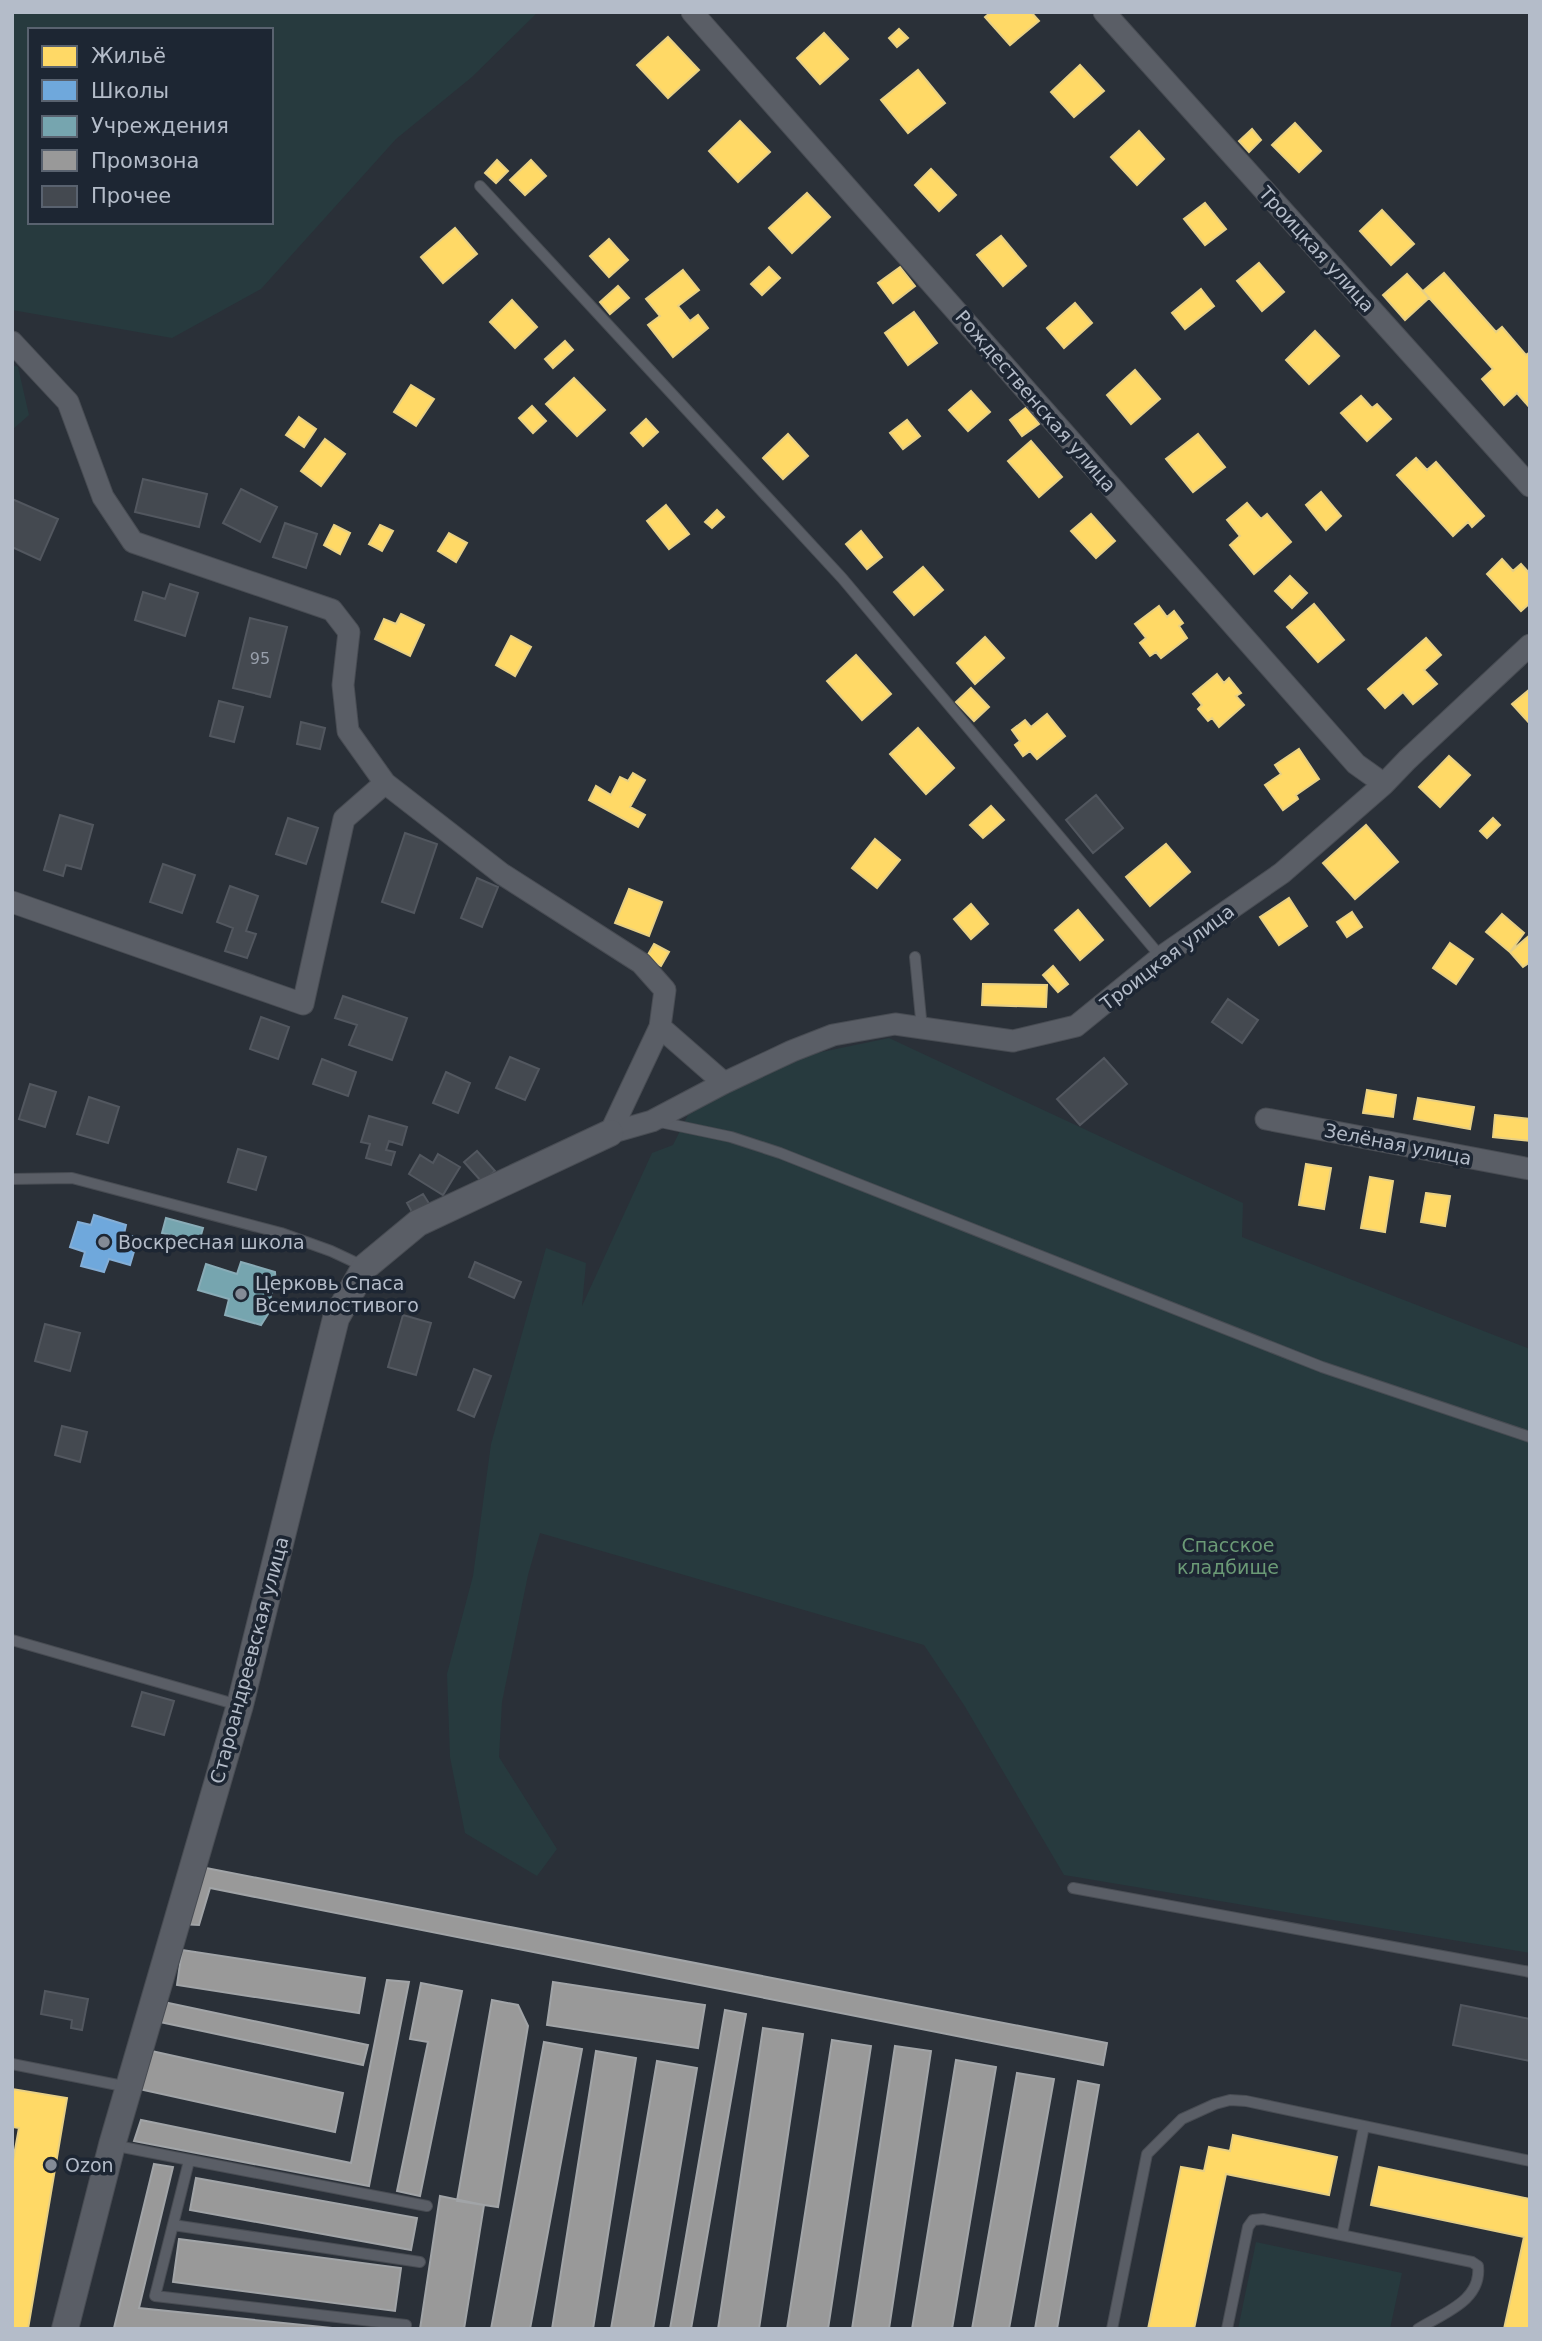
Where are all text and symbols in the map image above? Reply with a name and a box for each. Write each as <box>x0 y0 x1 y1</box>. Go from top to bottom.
legend <box>28 28 273 224</box>
text: Жильё <box>91 44 166 68</box>
text: Школы <box>91 79 169 103</box>
text: Учреждения <box>91 114 229 138</box>
text: Промзона <box>91 149 199 173</box>
street label: Троицкая улица <box>1254 181 1379 316</box>
text: Прочее <box>91 184 171 208</box>
street label: Рождественская улица <box>951 306 1121 496</box>
house number: 95 <box>250 649 270 668</box>
street label: Троицкая улица <box>1095 900 1238 1015</box>
street label: Зелёная улица <box>1322 1119 1474 1169</box>
place label: Воскресная школа <box>118 1231 305 1253</box>
marker: Воскресная школа <box>96 1234 112 1250</box>
place label: Церковь Спаса Всемилостивого <box>255 1272 419 1316</box>
marker: Церковь Спаса Всемилостивого <box>233 1286 249 1302</box>
street label: Староандреевская улица <box>205 1534 293 1786</box>
park label: Спасское кладбище <box>1177 1534 1279 1578</box>
place label: Ozon <box>65 2154 114 2176</box>
marker: Ozon <box>43 2157 59 2173</box>

